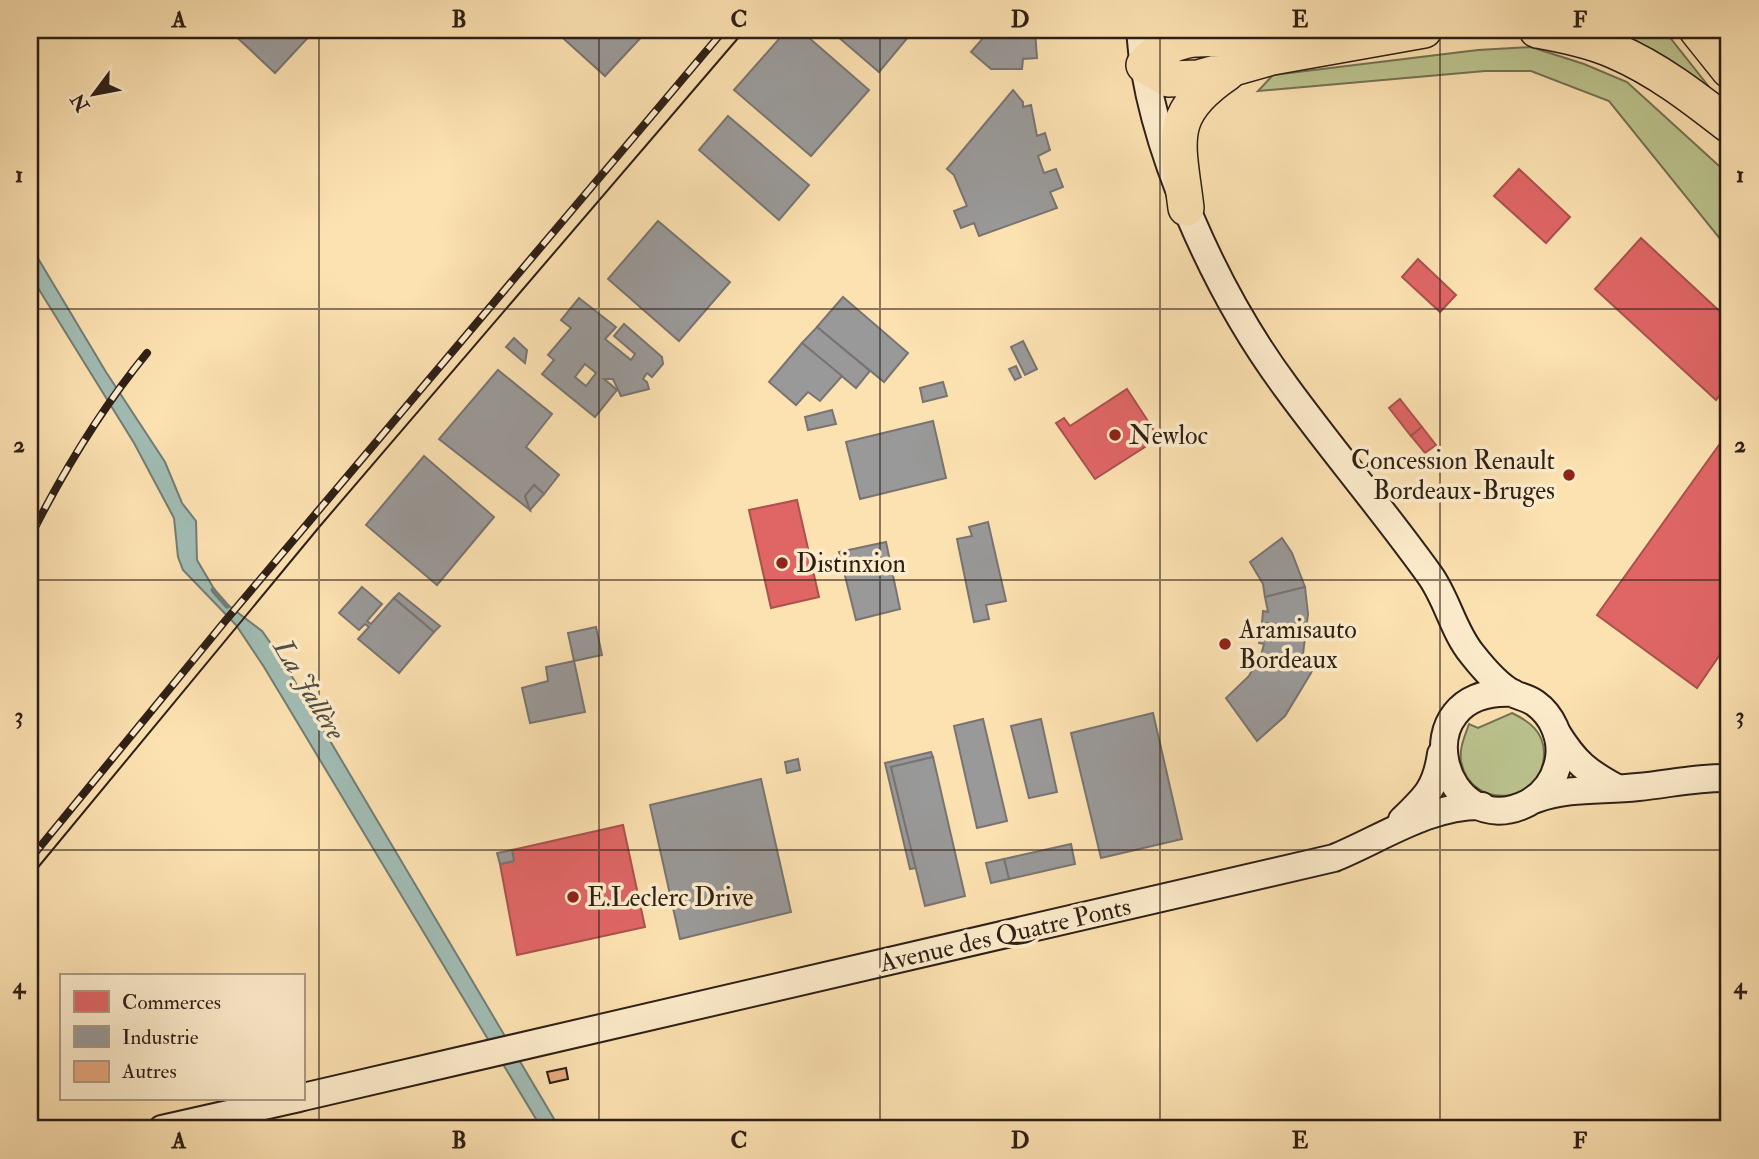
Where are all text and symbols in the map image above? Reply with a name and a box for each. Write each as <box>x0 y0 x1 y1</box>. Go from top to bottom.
text: A <box>171 5 187 34</box>
text: B <box>451 5 467 34</box>
text: C <box>731 5 747 34</box>
text: D <box>1011 5 1029 34</box>
text: E <box>1292 5 1309 34</box>
text: F <box>1573 5 1588 34</box>
north arrow <box>60 60 130 130</box>
text: N <box>65 88 96 117</box>
text: 1 <box>15 160 23 189</box>
text: 1 <box>1736 160 1744 189</box>
place label: Newloc <box>1129 420 1208 452</box>
marker: Newloc <box>1107 427 1123 443</box>
text: 2 <box>13 430 25 459</box>
text: 2 <box>1734 430 1746 459</box>
place label: Concession Renault Bordeaux-Bruges <box>1351 445 1555 507</box>
marker: Concession Renault Bordeaux-Bruges <box>1561 467 1577 483</box>
place label: Distinxion <box>796 548 906 580</box>
marker: Distinxion <box>774 555 790 571</box>
place label: Aramisauto Bordeaux <box>1238 614 1357 676</box>
water label: La Jallère <box>264 632 353 747</box>
marker: Aramisauto Bordeaux <box>1217 636 1233 652</box>
text: 3 <box>15 701 23 730</box>
text: 3 <box>1736 701 1744 730</box>
place label: E.Leclerc Drive <box>587 882 754 914</box>
marker: E.Leclerc Drive <box>565 889 581 905</box>
street label: Avenue des Quatre Ponts <box>876 890 1134 980</box>
text: 4 <box>12 971 27 1000</box>
text: 4 <box>1733 971 1748 1000</box>
legend <box>60 974 304 1100</box>
text: Commerces <box>122 989 221 1016</box>
text: Industrie <box>122 1024 199 1051</box>
text: Autres <box>121 1058 177 1085</box>
text: A <box>171 1126 187 1155</box>
text: B <box>451 1126 467 1155</box>
text: C <box>731 1126 747 1155</box>
text: D <box>1011 1126 1029 1155</box>
text: E <box>1292 1126 1309 1155</box>
text: F <box>1573 1126 1588 1155</box>

